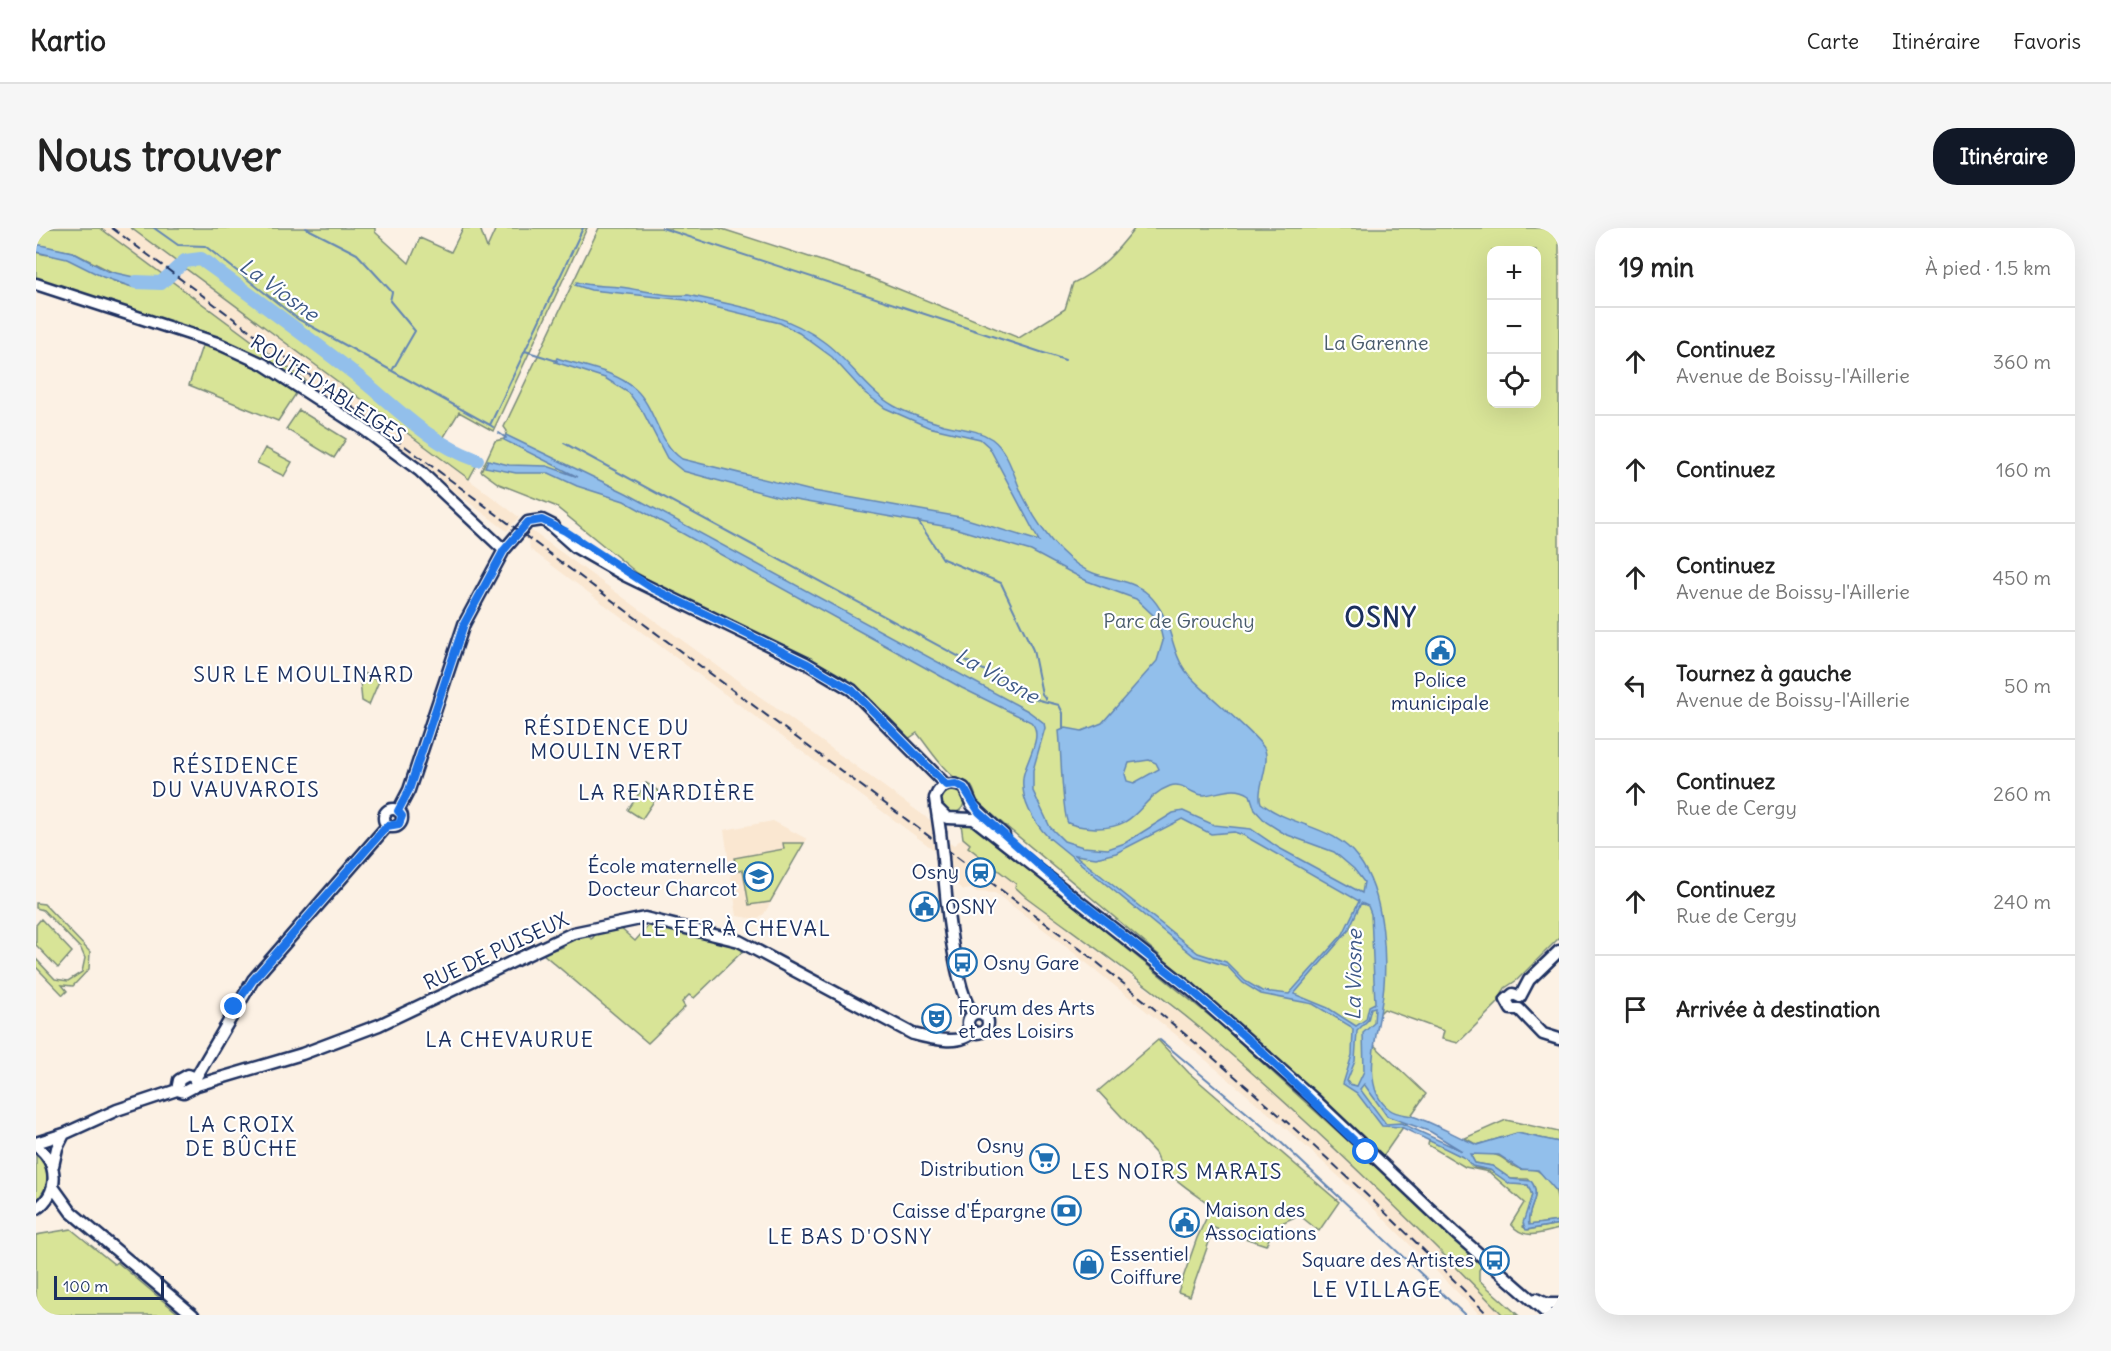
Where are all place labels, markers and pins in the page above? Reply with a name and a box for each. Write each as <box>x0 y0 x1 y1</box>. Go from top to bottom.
public building icon: Police municipale <box>1424 634 1456 666</box>
place label: Police municipale <box>1391 667 1489 715</box>
place label: École maternelle Docteur Charcot <box>588 853 737 901</box>
station icon: Osny <box>964 856 996 888</box>
place label: Osny <box>912 859 959 884</box>
school or university icon: École maternelle Docteur Charcot <box>742 861 774 893</box>
public building icon: OSNY <box>908 891 940 923</box>
place label: OSNY <box>945 894 997 919</box>
bus stop icon: Osny Gare <box>946 947 978 979</box>
place label: Osny Gare <box>983 950 1079 975</box>
place label: Forum des Arts et des Loisirs <box>958 995 1095 1043</box>
theatre icon: Forum des Arts et des Loisirs <box>921 1003 953 1035</box>
place label: Osny Distribution <box>920 1133 1024 1181</box>
supermarket icon: Osny Distribution <box>1029 1142 1061 1174</box>
bank icon: Caisse d'Épargne <box>1051 1195 1083 1227</box>
place label: Maison des Associations <box>1205 1197 1317 1245</box>
place label: Caisse d'Épargne <box>892 1198 1046 1223</box>
public building icon: Maison des Associations <box>1168 1206 1200 1238</box>
place label: Essentiel Coiffure <box>1110 1241 1189 1289</box>
bus stop icon: Square des Artistes <box>1479 1244 1511 1276</box>
place label: Square des Artistes <box>1302 1247 1474 1272</box>
shop icon: Essentiel Coiffure <box>1073 1249 1105 1281</box>

